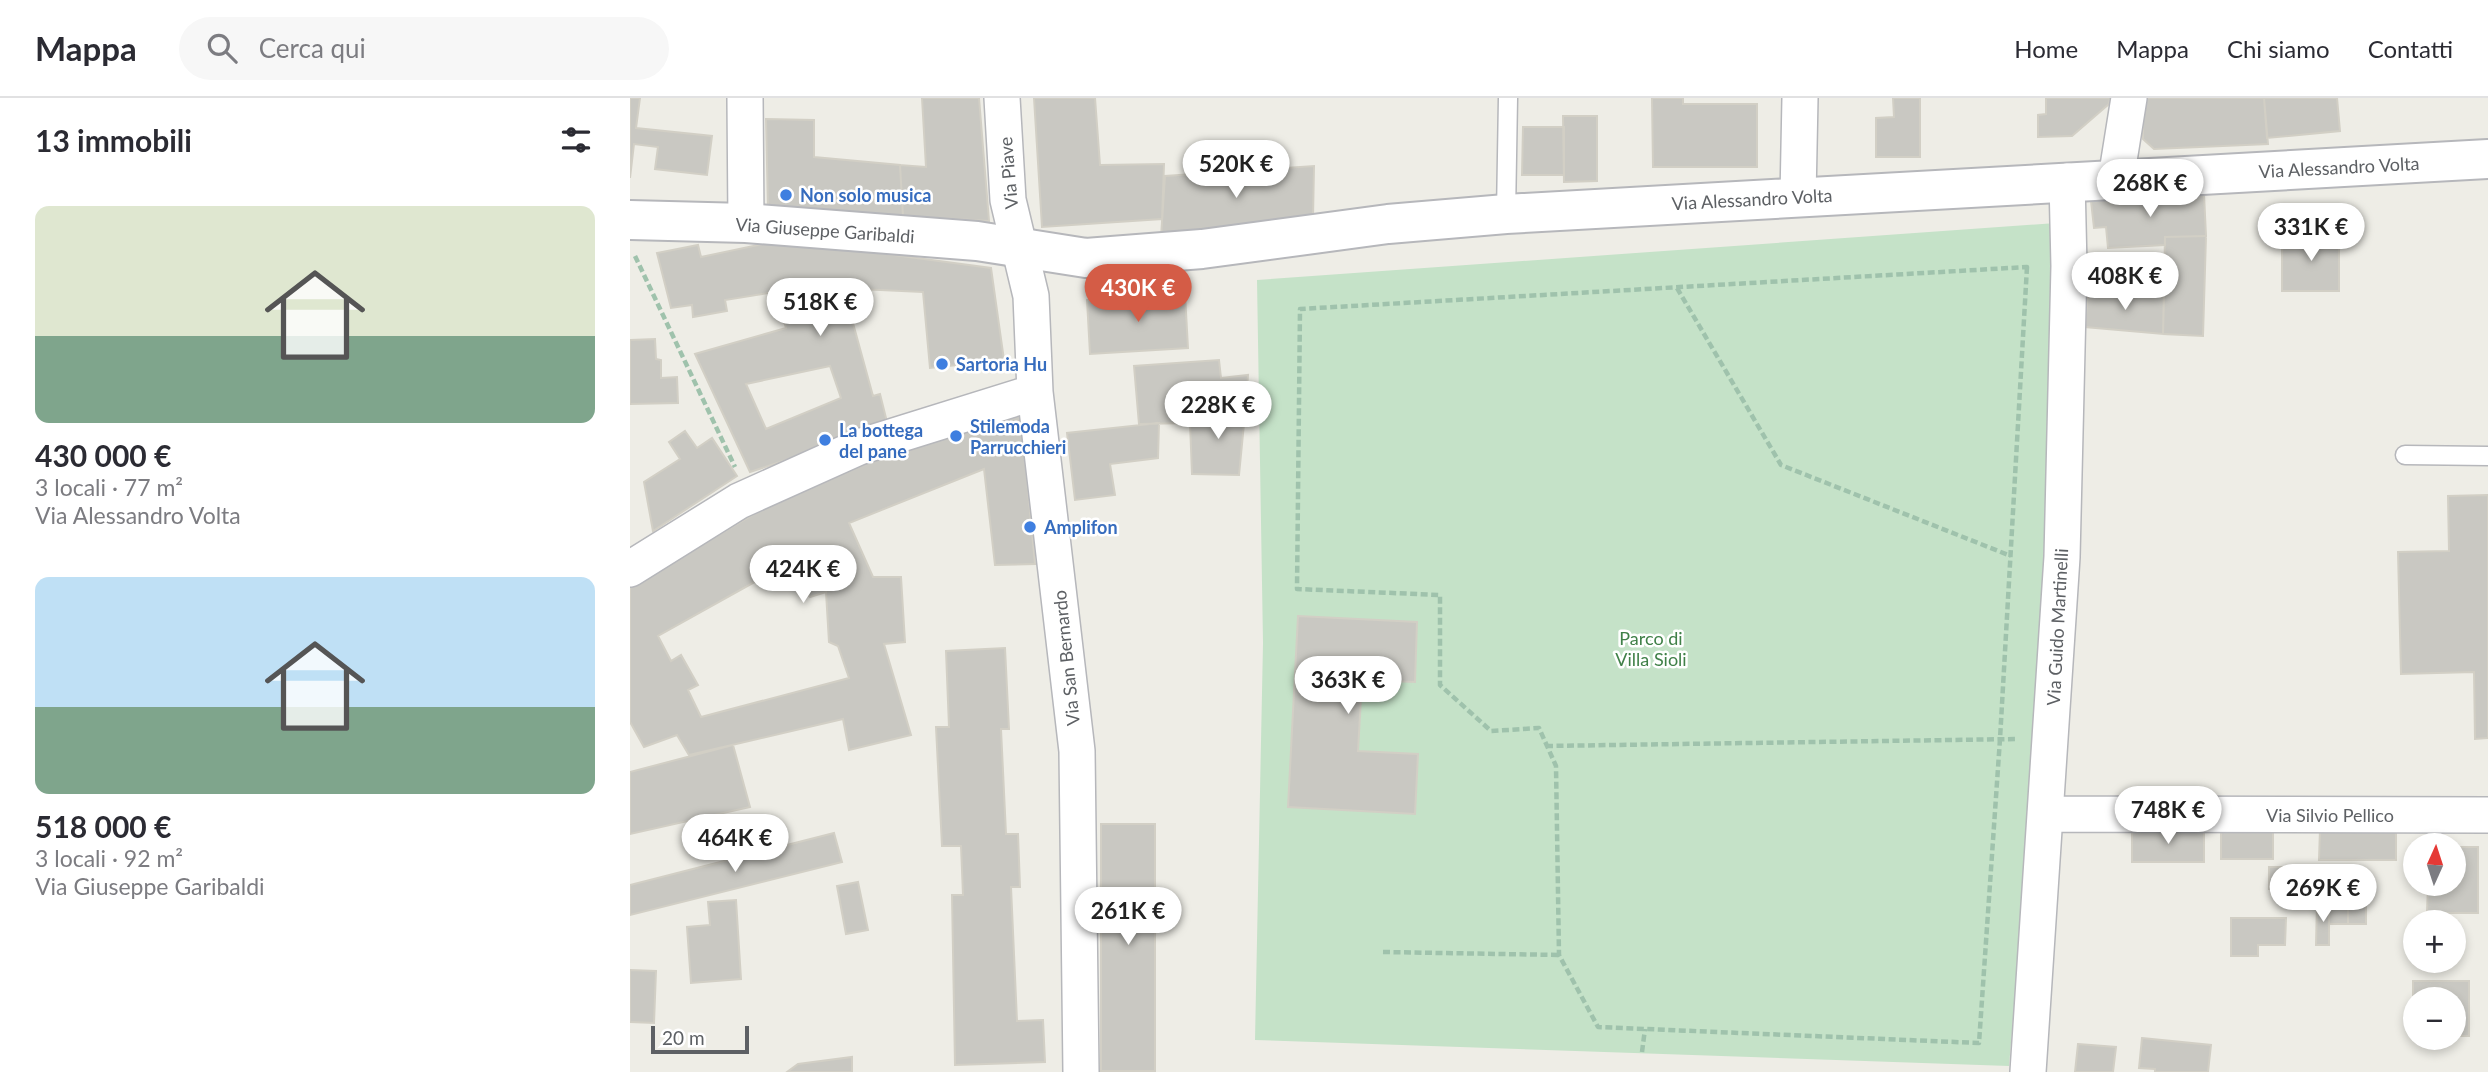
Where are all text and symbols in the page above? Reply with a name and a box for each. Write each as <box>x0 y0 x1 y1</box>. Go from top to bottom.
search box <box>179 17 669 80</box>
text: Mappa <box>35 28 137 68</box>
icon: search <box>203 29 241 67</box>
text: Cerca qui <box>259 32 366 64</box>
text: Home <box>2014 34 2078 63</box>
text: Mappa <box>2116 34 2189 63</box>
text: Chi siamo <box>2227 34 2330 63</box>
text: Contatti <box>2368 34 2453 63</box>
icon: filters <box>557 121 595 159</box>
text: 13 immobili <box>35 122 192 158</box>
street label: Via Piave <box>994 136 1022 210</box>
pin: 520K € <box>1179 140 1293 200</box>
text: 520K € <box>1199 149 1273 177</box>
street label: Via Alessandro Volta <box>2258 152 2420 182</box>
pin: 268K € <box>2093 159 2207 219</box>
text: 268K € <box>2113 168 2187 196</box>
place label: Non solo musica <box>800 184 931 206</box>
street label: Via Alessandro Volta <box>1671 184 1833 214</box>
marker: Non solo musica <box>778 187 794 203</box>
pin: 331K € <box>2254 204 2368 263</box>
text: 331K € <box>2274 212 2348 240</box>
street label: Via Giuseppe Garibaldi <box>735 213 915 247</box>
icon: home <box>252 252 378 378</box>
pin: 408K € <box>2068 252 2182 312</box>
text: 408K € <box>2088 261 2162 289</box>
pin: 430K € <box>1081 264 1195 324</box>
text: 430K € <box>1101 273 1175 301</box>
pin: 518K € <box>763 278 877 338</box>
text: 518K € <box>783 287 857 315</box>
place label: Sartoria Hu <box>956 353 1047 375</box>
marker: Sartoria Hu <box>934 356 950 372</box>
pin: 228K € <box>1161 382 1275 441</box>
text: 228K € <box>1181 390 1255 418</box>
place label: Stilemoda Parrucchieri <box>970 415 1066 458</box>
place label: La bottega del pane <box>839 419 923 462</box>
marker: Stilemoda Parrucchieri <box>948 428 964 444</box>
marker: La bottega del pane <box>817 432 833 448</box>
text: 430 000 € <box>35 437 171 473</box>
text: 3 locali · 77 m² <box>35 473 183 501</box>
text: Via Alessandro Volta <box>35 501 241 529</box>
place label: Amplifon <box>1043 516 1118 538</box>
marker: Amplifon <box>1022 519 1038 535</box>
pin: 424K € <box>746 546 860 605</box>
street label: Via Guido Martinelli <box>2042 548 2072 706</box>
text: 424K € <box>766 554 840 582</box>
street label: Via San Bernardo <box>1048 589 1084 727</box>
icon: home <box>252 623 378 749</box>
park label: Parco di Villa Sioli <box>1615 627 1687 670</box>
pin: 363K € <box>1291 656 1405 716</box>
text: 363K € <box>1311 665 1385 693</box>
pin: 748K € <box>2111 786 2225 846</box>
text: 748K € <box>2131 795 2205 823</box>
street label: Via Silvio Pellico <box>2266 804 2394 826</box>
text: 518 000 € <box>35 808 171 844</box>
pin: 464K € <box>678 814 792 874</box>
text: 464K € <box>698 823 772 851</box>
north arrow <box>2403 833 2466 896</box>
map controls <box>2403 833 2466 1050</box>
text: 3 locali · 92 m² <box>35 844 183 872</box>
pin: 269K € <box>2266 864 2380 924</box>
text: Via Giuseppe Garibaldi <box>35 872 265 900</box>
text: 269K € <box>2286 873 2360 901</box>
pin: 261K € <box>1071 888 1185 947</box>
text: 261K € <box>1091 896 1165 924</box>
button: + <box>2403 910 2466 973</box>
button: − <box>2403 987 2466 1050</box>
scale bar <box>651 1023 749 1055</box>
text: 20 m <box>662 1026 705 1049</box>

